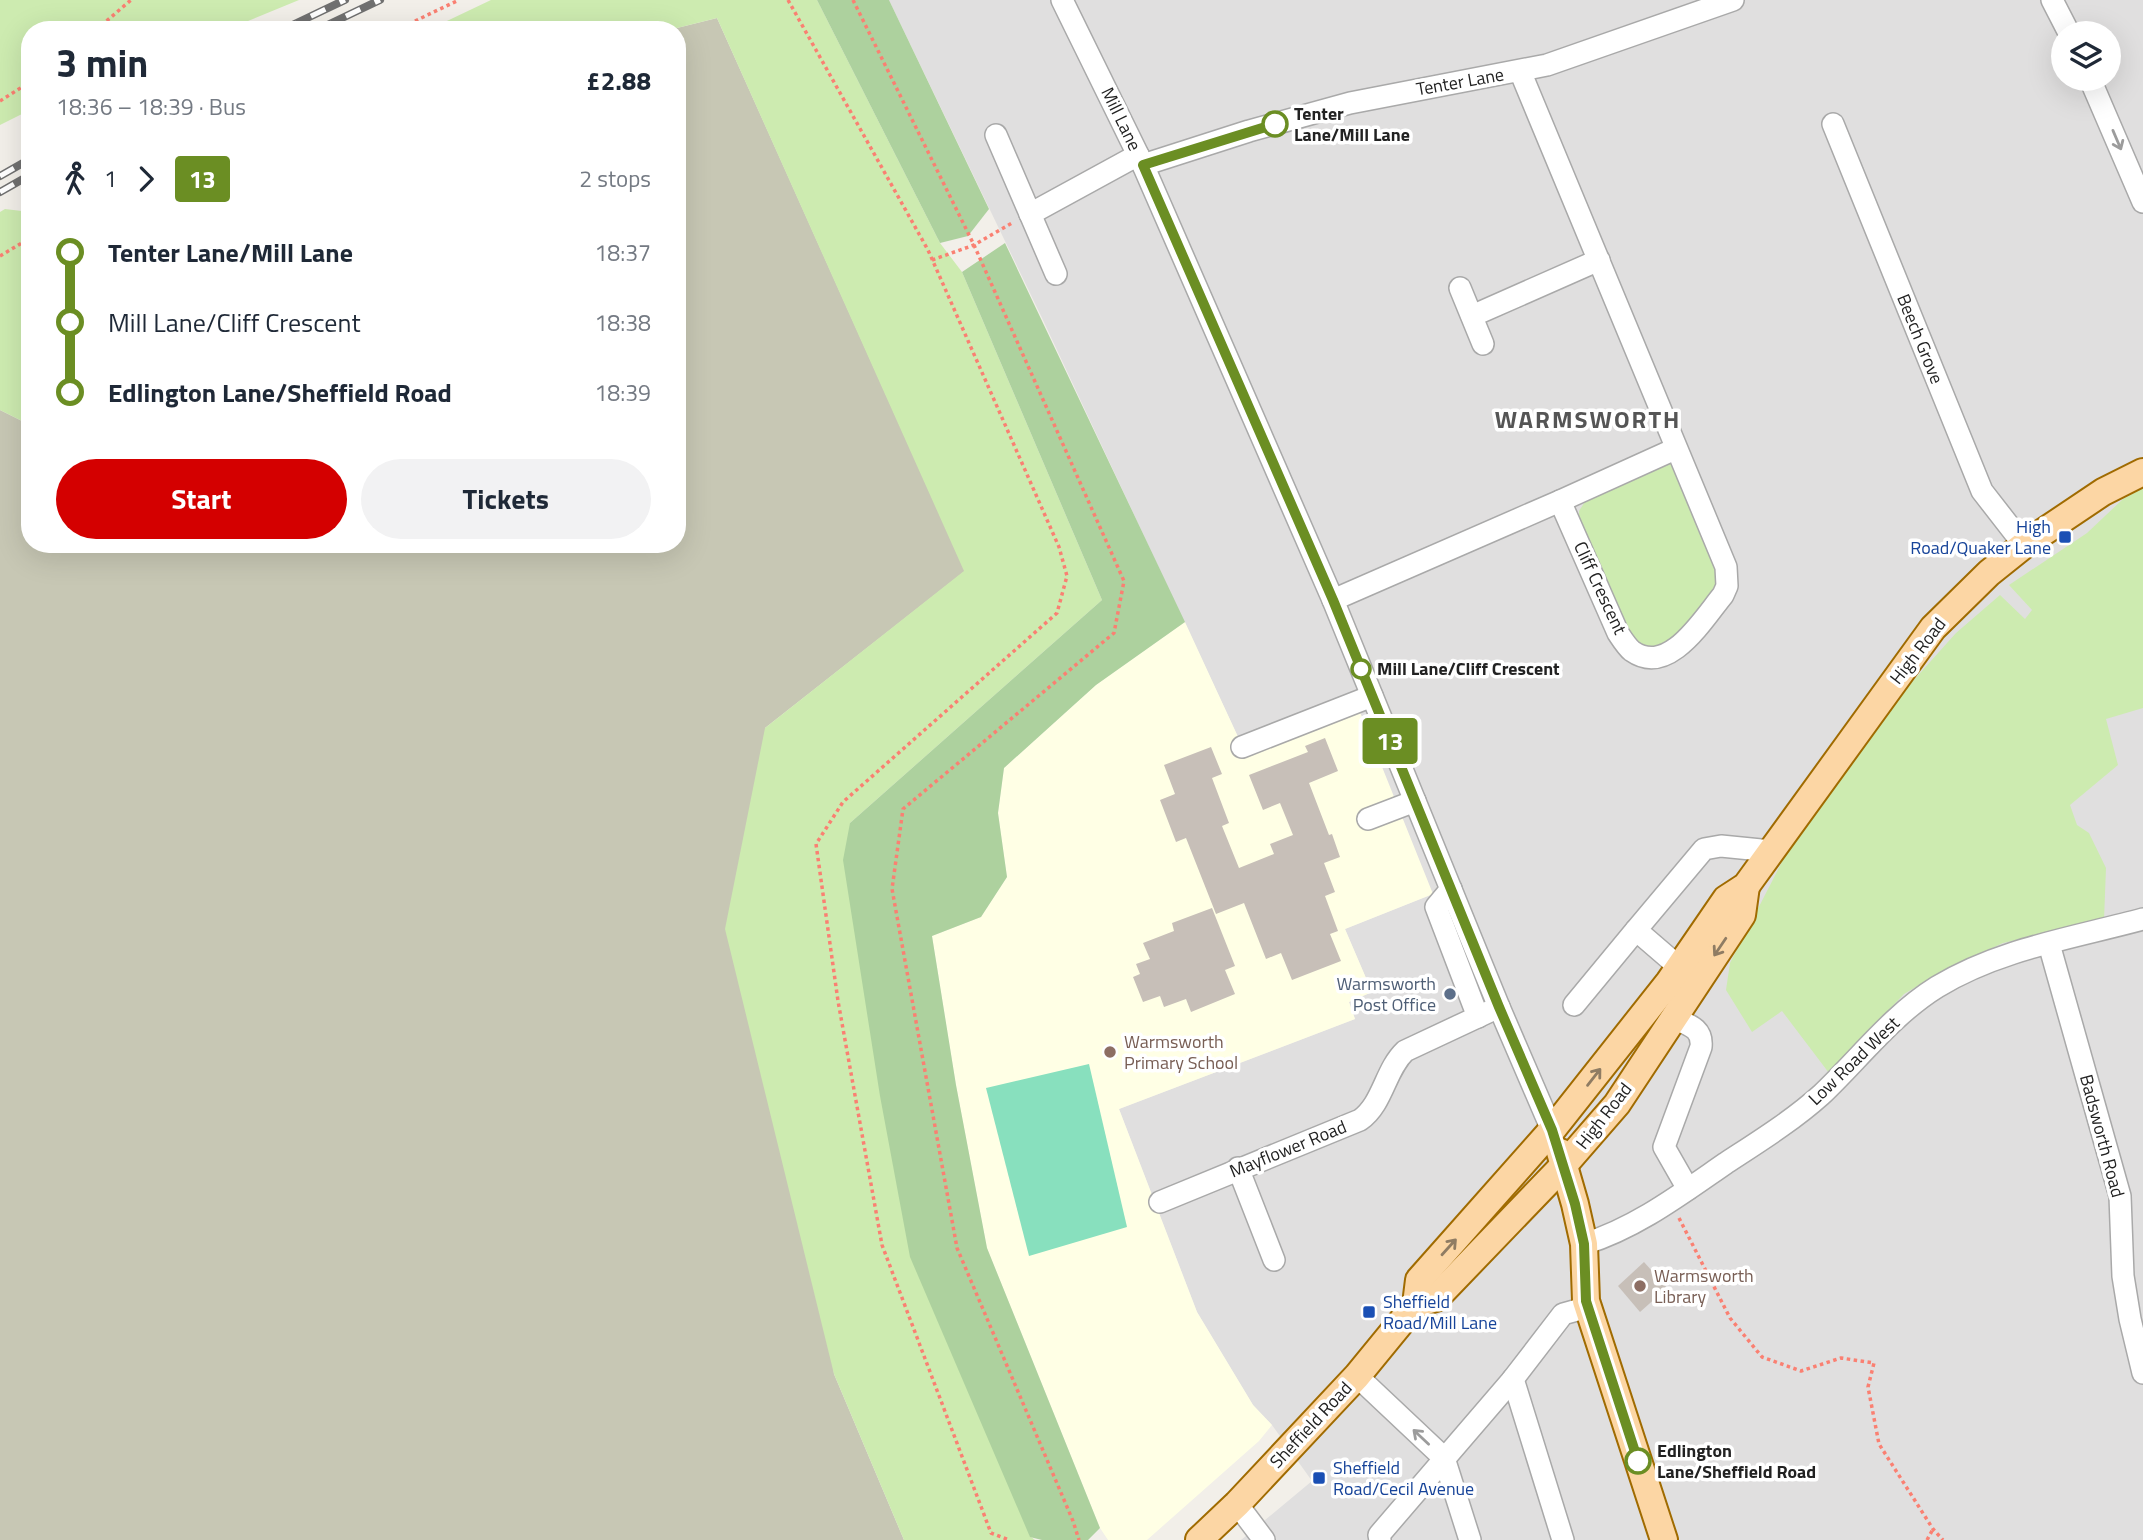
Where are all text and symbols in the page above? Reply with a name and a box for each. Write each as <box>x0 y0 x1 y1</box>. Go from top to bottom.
map controls <box>2051 21 2121 91</box>
button: layers <box>2051 21 2121 91</box>
text: 3 min <box>56 34 148 92</box>
text: £2.88 <box>586 61 651 100</box>
street label: Tenter Lane <box>1414 61 1506 102</box>
street label: Mill Lane <box>1094 82 1148 155</box>
text: 18:36 – 18:39 · Bus <box>56 89 246 124</box>
place label: Tenter Lane/Mill Lane <box>1294 100 1410 148</box>
marker: Tenter Lane/Mill Lane <box>1262 111 1288 137</box>
one-way arrow <box>2111 129 2124 151</box>
icon: walk <box>56 160 94 198</box>
icon: forward <box>127 160 165 198</box>
text: 1 <box>104 161 117 196</box>
text: 13 <box>189 161 216 197</box>
text: 2 stops <box>579 161 651 196</box>
text: Tenter Lane/Mill Lane <box>108 233 353 272</box>
text: 18:37 <box>594 235 651 270</box>
street label: Beech Grove <box>1890 290 1951 388</box>
text: Mill Lane/Cliff Crescent <box>108 303 361 342</box>
text: 18:38 <box>594 305 651 340</box>
text: Edlington Lane/Sheffield Road <box>108 373 452 412</box>
text: 18:39 <box>594 375 651 410</box>
district label: WARMSWORTH <box>1495 401 1681 437</box>
button: Start <box>56 459 347 539</box>
button: Tickets <box>361 459 651 539</box>
place label: High Road/Quaker Lane <box>1910 513 2051 561</box>
marker: High Road/Quaker Lane <box>2057 529 2073 545</box>
street label: Cliff Crescent <box>1567 537 1634 639</box>
street label: High Road <box>1883 612 1952 690</box>
place label: Mill Lane/Cliff Crescent <box>1377 655 1560 682</box>
marker: Mill Lane/Cliff Crescent <box>1351 659 1371 679</box>
line badge: 13 <box>1358 718 1422 764</box>
text: 13 <box>1377 723 1403 759</box>
one-way arrow <box>1713 937 1727 957</box>
place label: Warmsworth Post Office <box>1336 970 1436 1018</box>
marker: Warmsworth Post Office <box>1442 986 1458 1002</box>
street label: Low Road West <box>1802 1010 1906 1111</box>
place label: Warmsworth Primary School <box>1124 1028 1238 1076</box>
marker: Warmsworth Primary School <box>1102 1044 1118 1060</box>
one-way arrow <box>1587 1068 1602 1086</box>
street label: Badsworth Road <box>2073 1071 2132 1200</box>
street label: High Road <box>1569 1077 1638 1155</box>
street label: Mayflower Road <box>1225 1113 1350 1184</box>
one-way arrow <box>1441 1238 1457 1256</box>
place label: Warmsworth Library <box>1654 1262 1754 1310</box>
marker: Warmsworth Library <box>1632 1278 1648 1294</box>
place label: Sheffield Road/Mill Lane <box>1383 1288 1497 1336</box>
marker: Sheffield Road/Mill Lane <box>1361 1304 1377 1320</box>
street label: Sheffield Road <box>1263 1375 1358 1474</box>
one-way arrow <box>1413 1428 1430 1445</box>
place label: Edlington Lane/Sheffield Road <box>1657 1437 1816 1485</box>
marker: Edlington Lane/Sheffield Road <box>1625 1448 1651 1474</box>
place label: Sheffield Road/Cecil Avenue <box>1333 1454 1474 1502</box>
marker: Sheffield Road/Cecil Avenue <box>1311 1470 1327 1486</box>

